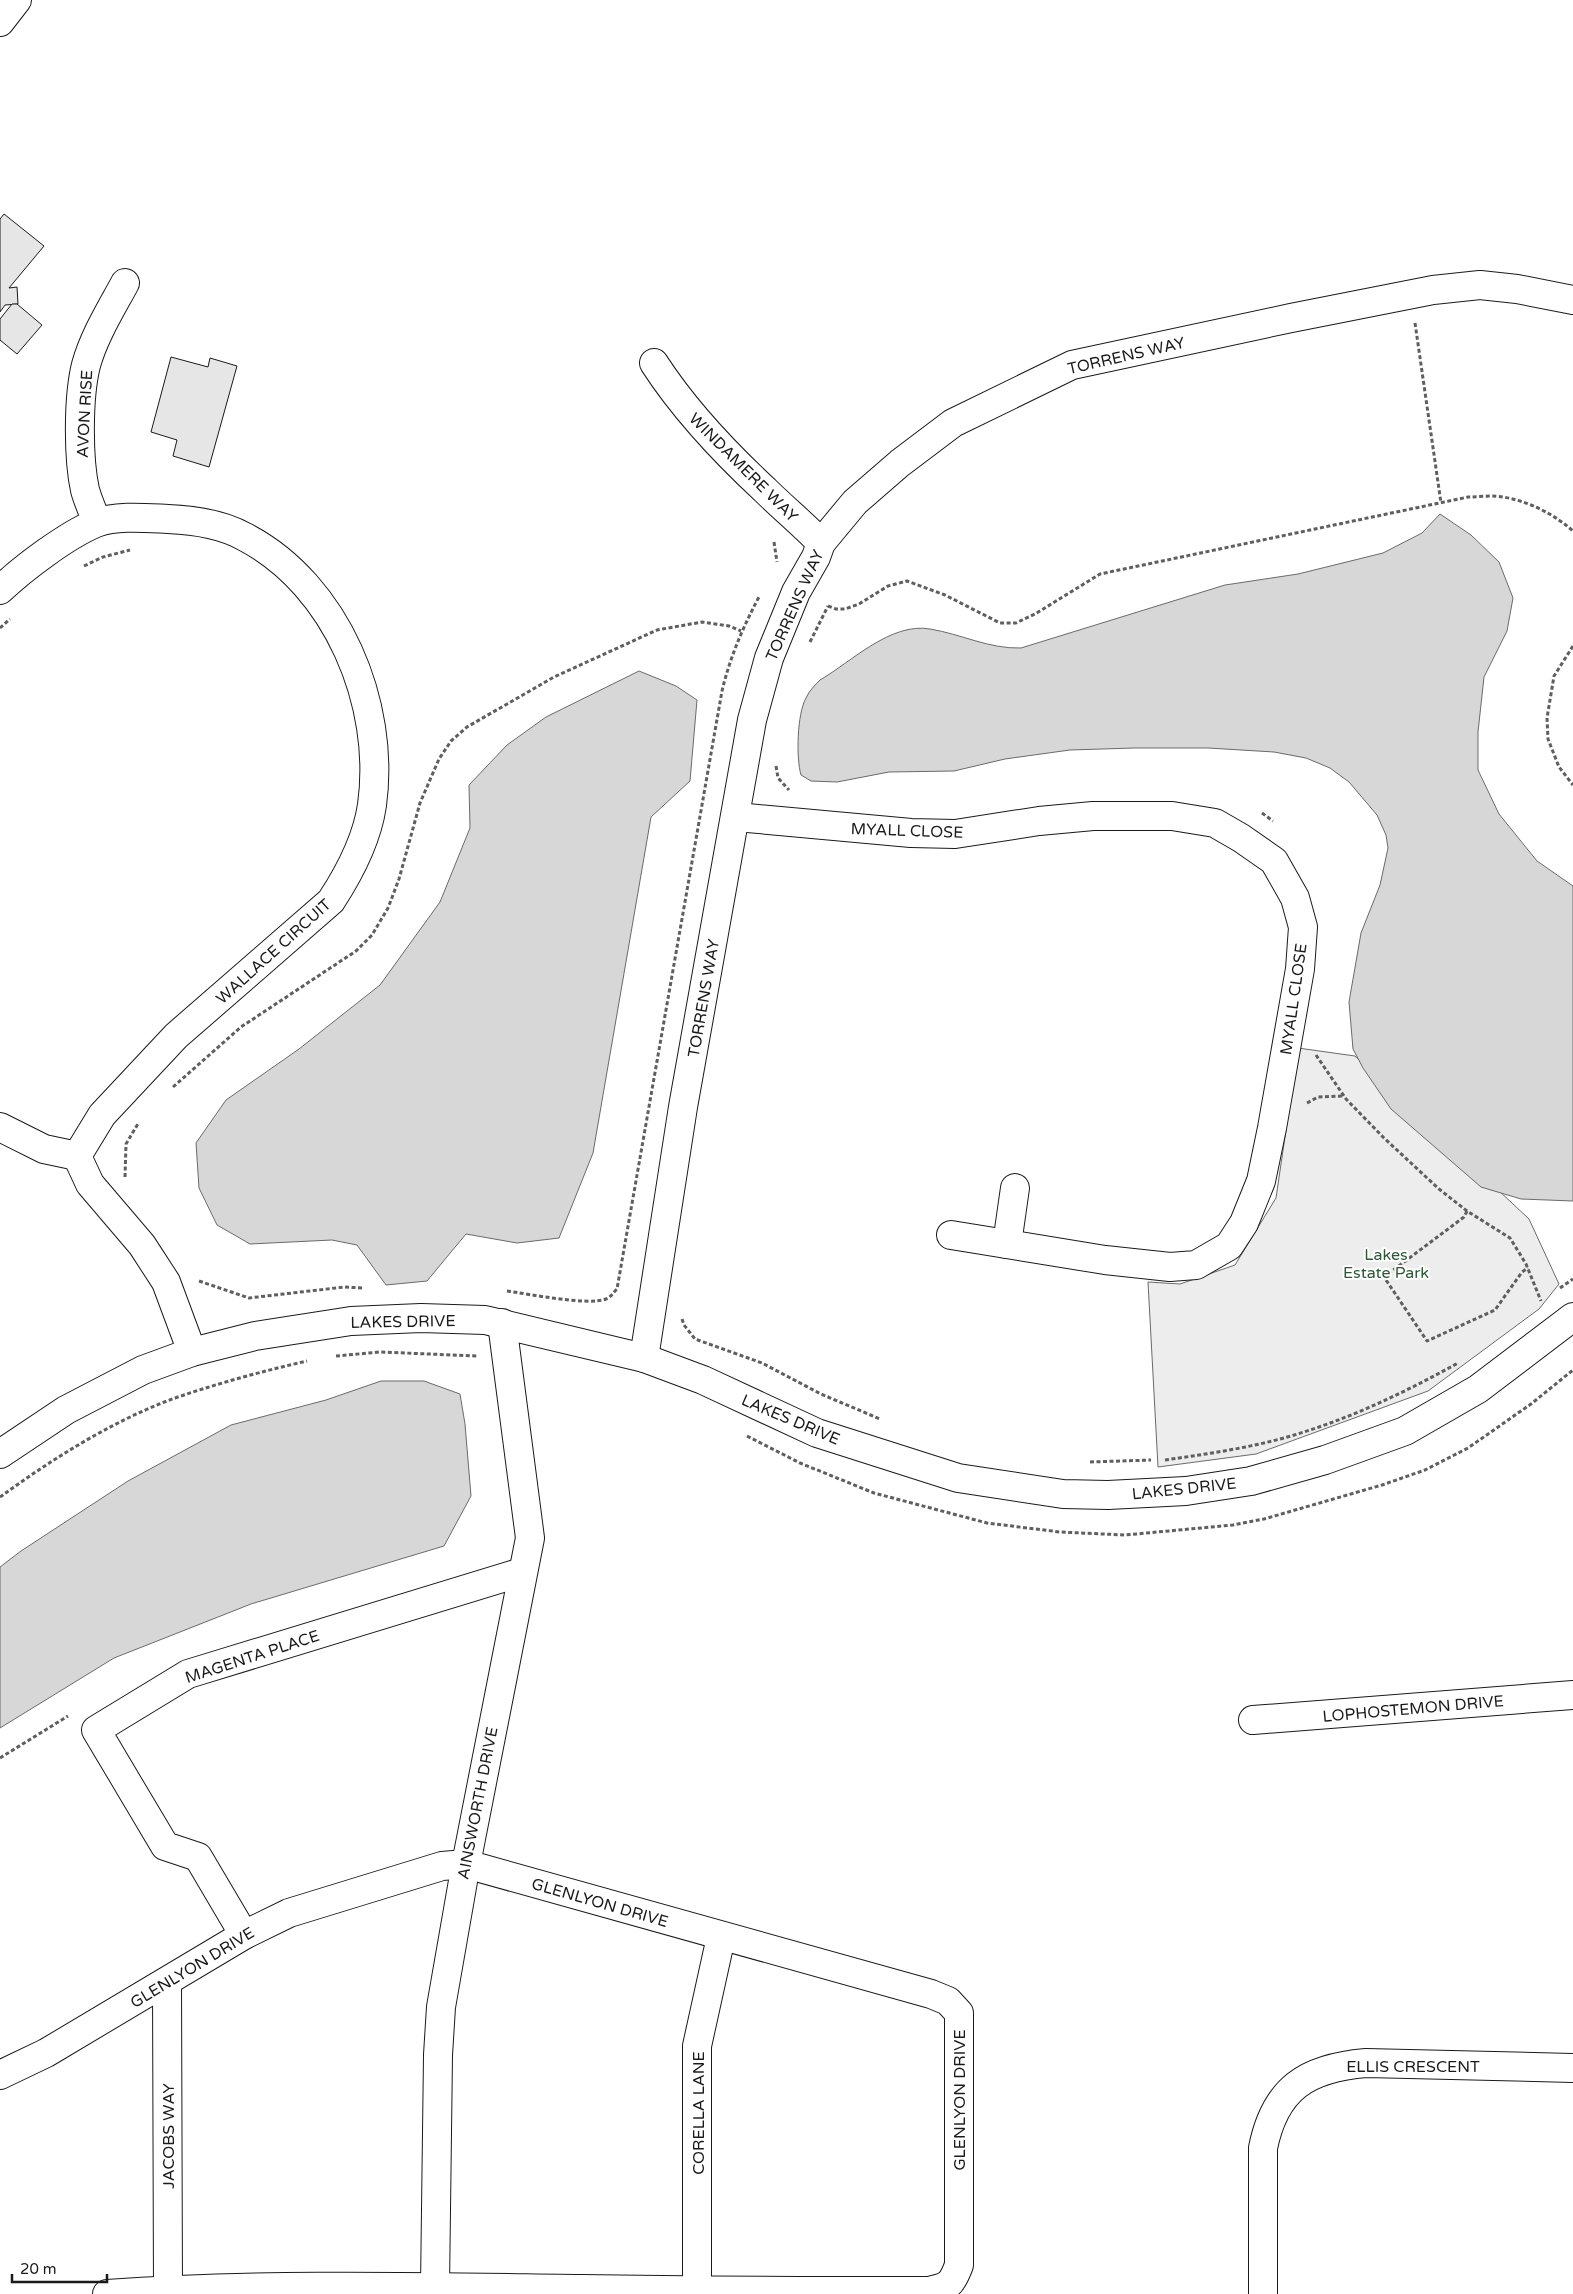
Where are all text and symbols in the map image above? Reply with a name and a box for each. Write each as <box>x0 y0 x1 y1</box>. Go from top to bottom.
street label: TORRENS WAY <box>1066 333 1187 379</box>
street label: AVON RISE <box>73 370 97 459</box>
street label: WINDAMERE WAY <box>685 409 802 526</box>
street label: TORRENS WAY <box>761 547 828 664</box>
street label: MYALL CLOSE <box>850 819 964 843</box>
street label: WALLACE CIRCUIT <box>212 895 336 1009</box>
street label: TORRENS WAY <box>684 938 724 1059</box>
street label: MYALL CLOSE <box>1276 942 1312 1056</box>
park label: Lakes Estate Park <box>1343 1245 1429 1283</box>
street label: LAKES DRIVE <box>350 1311 456 1333</box>
street label: LAKES DRIVE <box>738 1390 843 1450</box>
street label: LAKES DRIVE <box>1131 1474 1237 1504</box>
street label: MAGENTA PLACE <box>183 1626 322 1688</box>
street label: LOPHOSTEMON DRIVE <box>1322 1691 1505 1727</box>
street label: AINSWORTH DRIVE <box>453 1725 503 1881</box>
street label: GLENLYON DRIVE <box>529 1874 670 1932</box>
street label: GLENLYON DRIVE <box>127 1923 258 2013</box>
street label: GLENLYON DRIVE <box>950 2029 970 2171</box>
street label: CORELLA LANE <box>689 2051 709 2175</box>
street label: ELLIS CRESCENT <box>1346 2057 1480 2077</box>
street label: JACOBS WAY <box>159 2083 179 2189</box>
scale bar <box>12 2252 108 2284</box>
text: 20 m <box>20 2260 57 2278</box>

